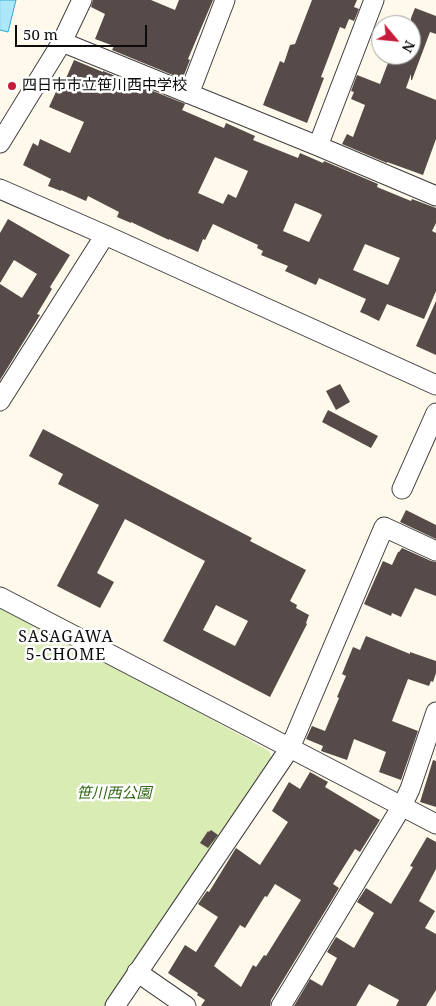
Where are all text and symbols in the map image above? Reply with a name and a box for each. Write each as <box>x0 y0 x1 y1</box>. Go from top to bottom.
scale bar <box>18 15 150 47</box>
north arrow <box>371 15 421 65</box>
text: 50 m <box>23 24 58 44</box>
text: N <box>398 37 420 56</box>
place label: 四日市市立笹川西中学校 <box>22 77 187 95</box>
marker: 四日市市立笹川西中学校 <box>6 80 18 92</box>
district label: SASAGAWA 5-CHOME <box>17 627 115 665</box>
park label: 笹川西公園 <box>77 785 151 803</box>

